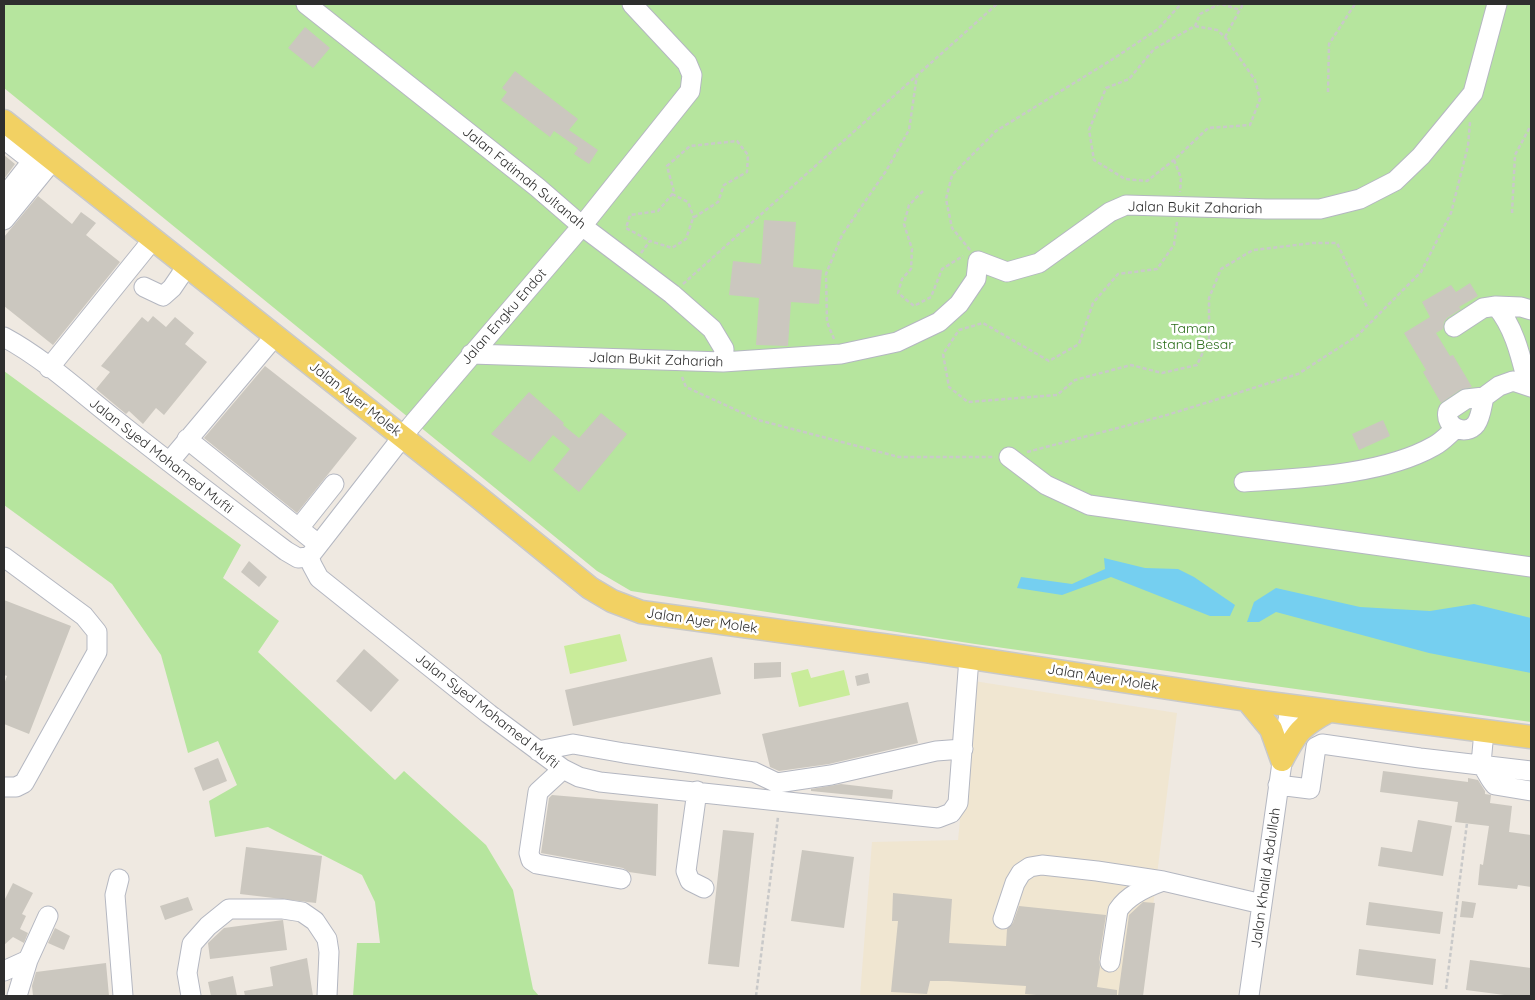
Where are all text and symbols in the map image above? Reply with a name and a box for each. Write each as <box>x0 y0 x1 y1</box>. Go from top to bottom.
street label: Jalan Fatimah Sultanah <box>459 123 589 233</box>
street label: Jalan Bukit Zahariah <box>1127 198 1263 218</box>
street label: Jalan Engku Endot <box>458 266 550 368</box>
park label: Taman Istana Besar <box>1152 321 1234 354</box>
street label: Jalan Bukit Zahariah <box>588 349 724 371</box>
street label: Jalan Ayer Molek <box>306 358 404 440</box>
street label: Jalan Syed Mohamed Mufti <box>86 395 236 517</box>
street label: Jalan Ayer Molek <box>645 605 759 637</box>
street label: Jalan Syed Mohamed Mufti <box>412 650 562 772</box>
street label: Jalan Ayer Molek <box>1046 661 1160 695</box>
street label: Jalan Khalid Abdullah <box>1248 807 1284 949</box>

